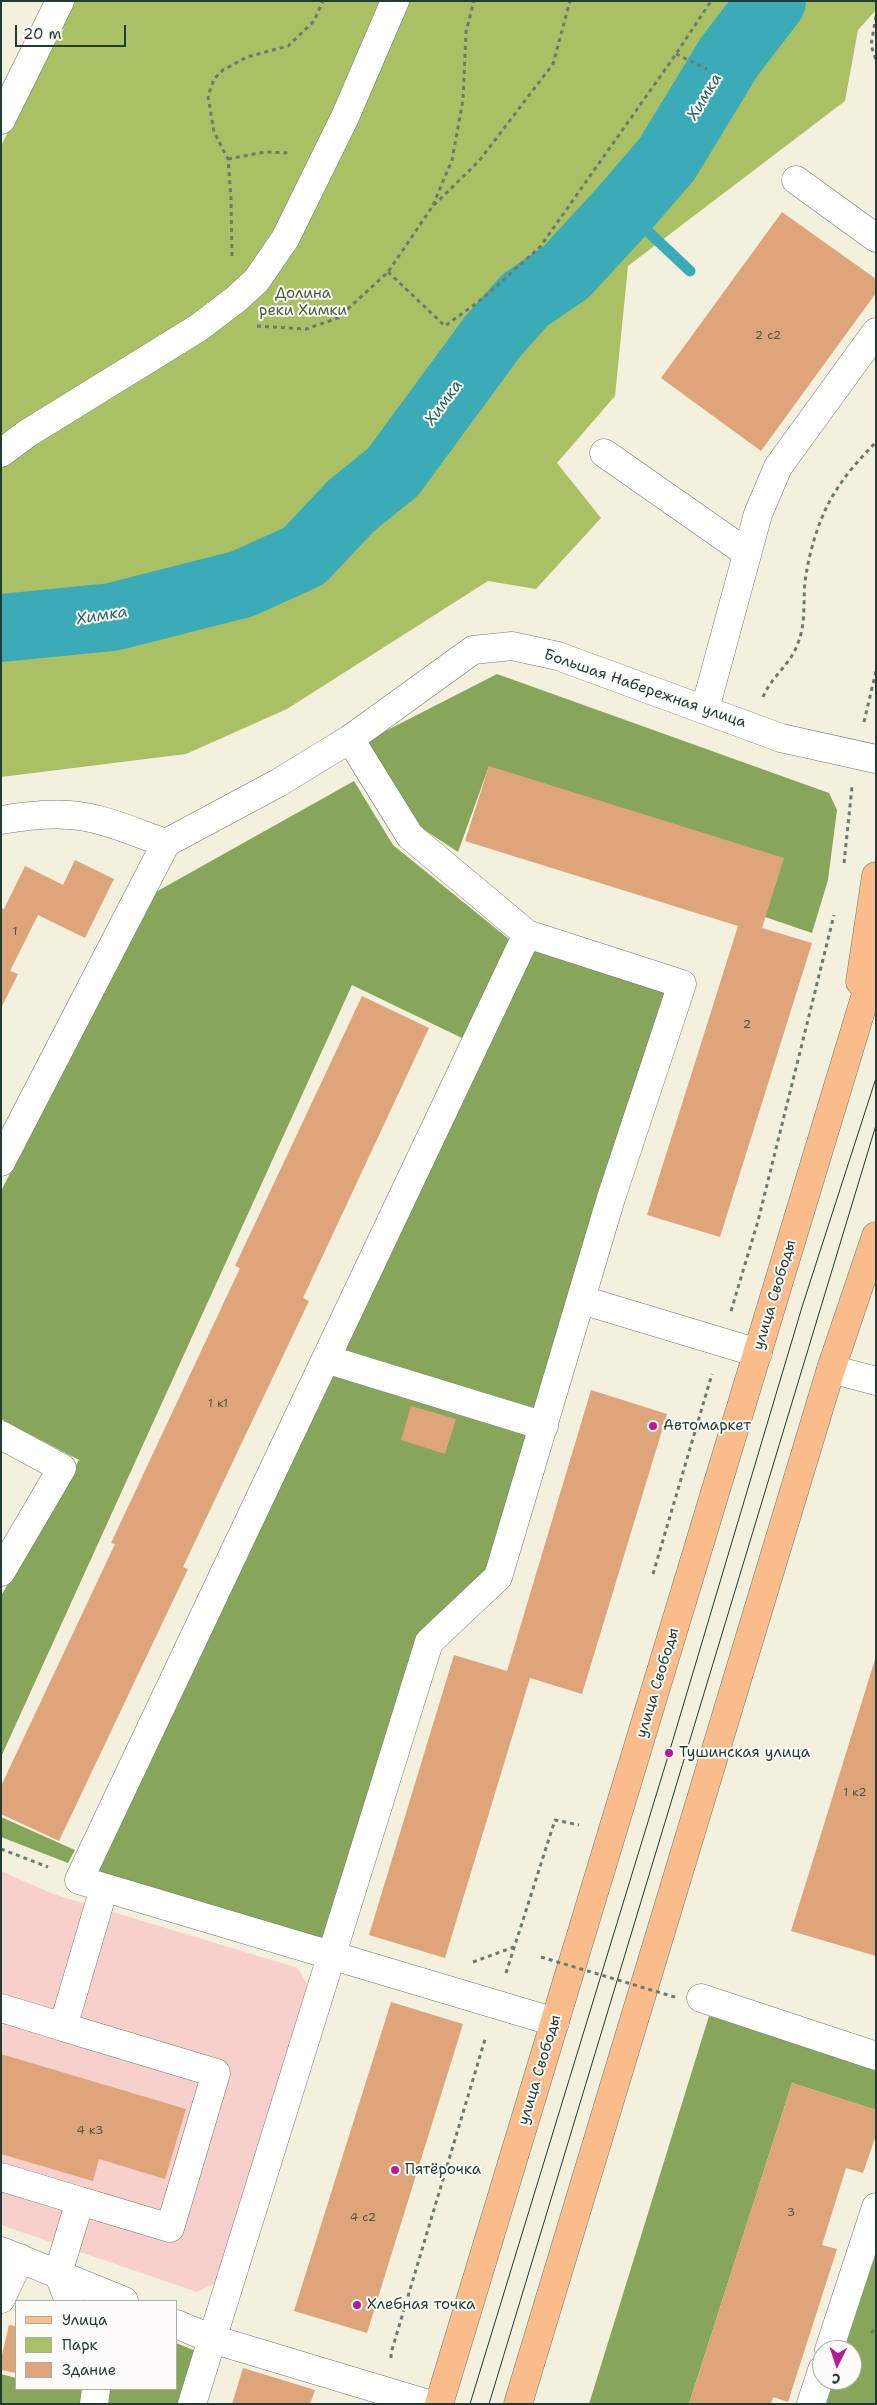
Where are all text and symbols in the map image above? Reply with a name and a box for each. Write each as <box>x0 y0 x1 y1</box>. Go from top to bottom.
scale bar <box>18 15 129 47</box>
text: 20 m <box>23 24 62 44</box>
water label: Химка <box>684 70 726 124</box>
park label: Долина реки Химки <box>259 285 347 320</box>
house number: 2 с2 <box>755 329 781 343</box>
water label: Химка <box>421 377 467 429</box>
water label: Химка <box>75 602 129 630</box>
street label: Большая Набережная улица <box>541 646 749 732</box>
house number: 1 <box>12 925 18 939</box>
house number: 2 <box>743 1018 751 1032</box>
street label: улица Свободы <box>750 1238 800 1352</box>
house number: 1 к1 <box>208 1397 228 1411</box>
place label: Автомаркет <box>663 1417 751 1435</box>
marker: Автомаркет <box>647 1420 659 1432</box>
street label: улица Свободы <box>633 1626 683 1740</box>
place label: Тушинская улица <box>679 1744 810 1762</box>
marker: Тушинская улица <box>663 1747 675 1759</box>
house number: 1 к2 <box>843 1786 867 1800</box>
street label: улица Свободы <box>515 2013 565 2127</box>
house number: 4 к3 <box>77 2124 103 2138</box>
place label: Пятёрочка <box>405 2161 481 2179</box>
marker: Пятёрочка <box>389 2164 401 2176</box>
house number: 3 <box>787 2206 795 2220</box>
house number: 4 с2 <box>350 2211 376 2225</box>
place label: Хлебная точка <box>367 2296 475 2314</box>
marker: Хлебная точка <box>351 2299 363 2311</box>
legend <box>15 2300 178 2390</box>
text: Улица <box>62 2310 107 2330</box>
text: Парк <box>62 2335 98 2355</box>
north arrow <box>812 2340 862 2390</box>
text: Здание <box>62 2360 116 2380</box>
text: С <box>831 2370 841 2388</box>

